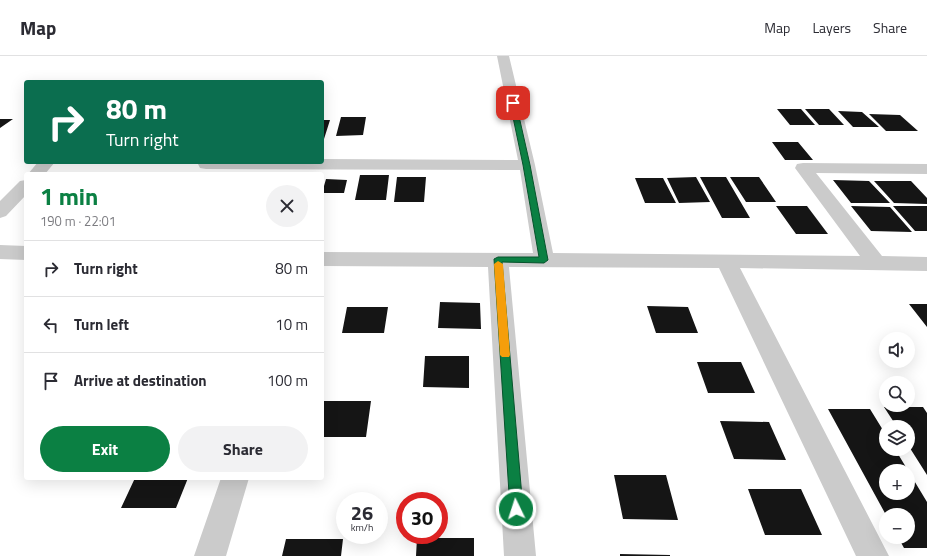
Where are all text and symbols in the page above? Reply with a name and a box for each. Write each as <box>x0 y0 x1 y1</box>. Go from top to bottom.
text: Map <box>20 13 56 42</box>
text: Map <box>764 17 790 38</box>
text: Layers <box>812 17 851 38</box>
text: Share <box>873 17 907 38</box>
pin <box>496 86 530 120</box>
text: 80 m <box>106 87 167 130</box>
icon: arrive <box>502 92 524 114</box>
icon: right <box>40 96 92 148</box>
text: Turn right <box>106 126 179 153</box>
text: 1 min <box>40 178 98 214</box>
button: close <box>266 185 308 227</box>
text: 190 m · 22:01 <box>40 211 116 231</box>
text: Turn right <box>74 257 138 280</box>
text: 80 m <box>275 257 308 280</box>
icon: right <box>40 258 62 280</box>
text: Turn left <box>74 313 129 336</box>
text: 10 m <box>275 313 308 336</box>
icon: left <box>40 314 62 336</box>
map controls <box>879 332 915 544</box>
button: sound <box>879 332 915 368</box>
text: Arrive at destination <box>74 369 207 392</box>
text: 100 m <box>267 369 308 392</box>
icon: arrive <box>40 370 62 392</box>
button: search <box>879 376 915 412</box>
button: layers <box>879 420 915 456</box>
button: Exit <box>40 426 170 472</box>
button: Share <box>178 426 308 472</box>
button: + <box>879 464 915 500</box>
position arrow <box>495 488 537 530</box>
speed limit sign: 30 <box>396 492 448 544</box>
text: 26 <box>351 497 373 528</box>
button: − <box>879 508 915 544</box>
text: km/h <box>351 520 373 535</box>

